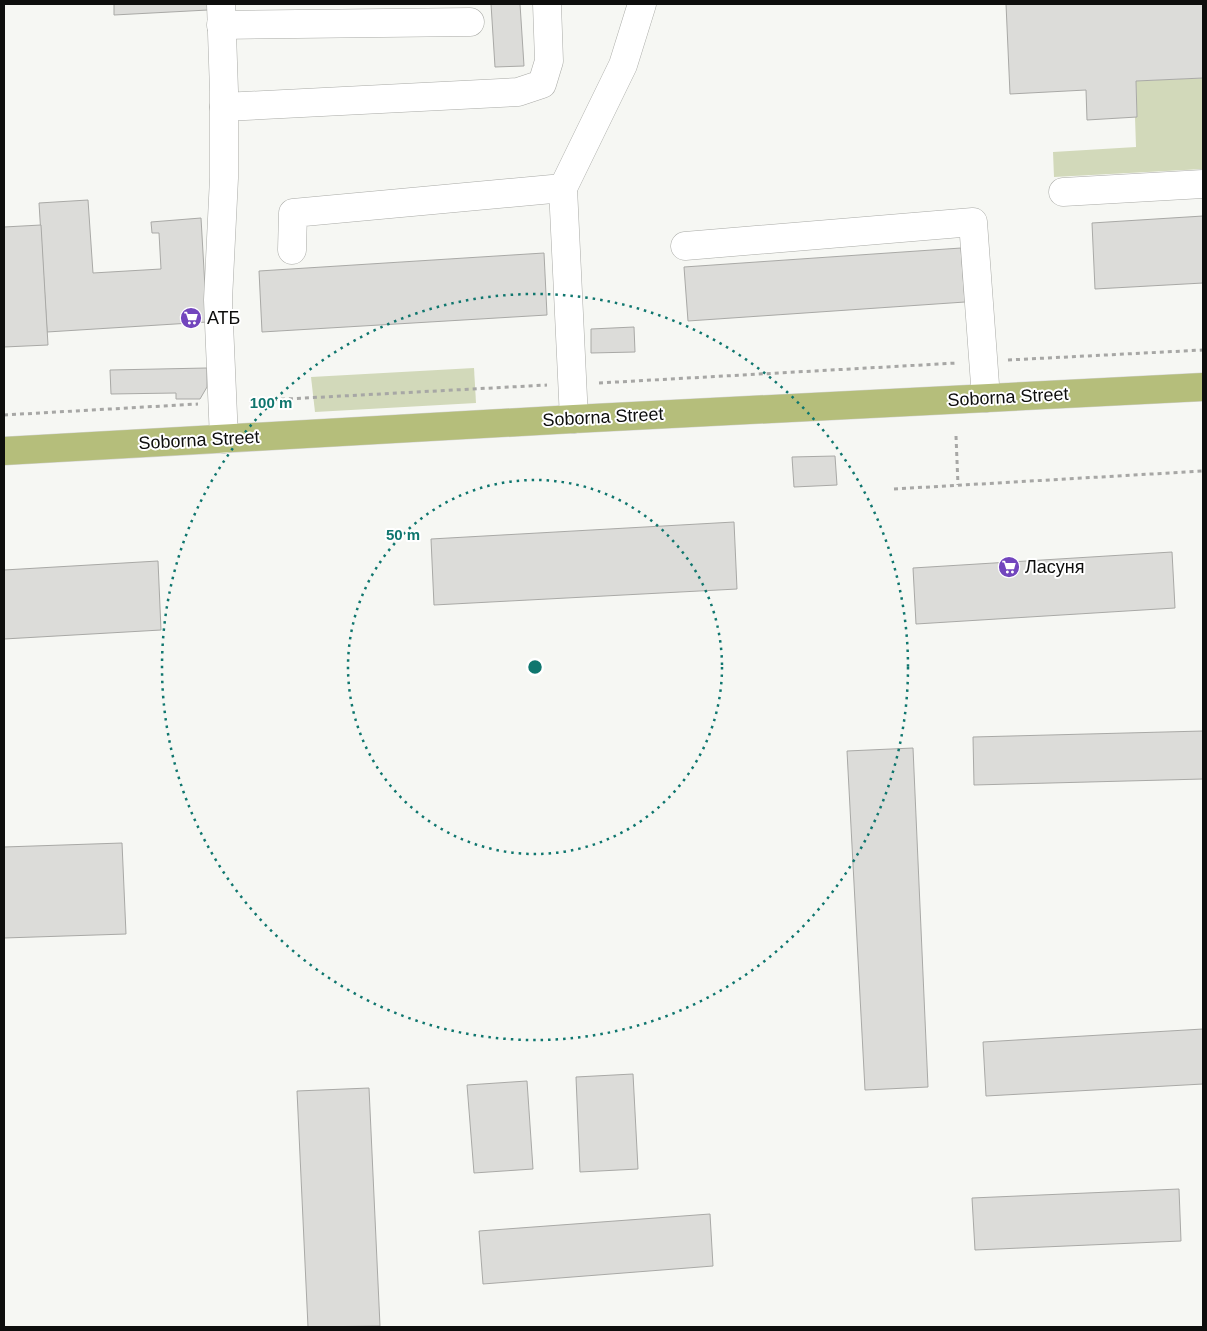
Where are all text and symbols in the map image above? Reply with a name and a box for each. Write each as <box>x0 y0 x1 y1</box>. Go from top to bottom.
supermarket icon: АТБ <box>179 306 203 330</box>
place label: АТБ <box>207 308 240 328</box>
street label: Soborna Street <box>947 384 1069 410</box>
text: 100 m <box>250 394 292 411</box>
street label: Soborna Street <box>542 404 664 430</box>
street label: Soborna Street <box>138 427 260 453</box>
text: 50 m <box>386 526 420 543</box>
supermarket icon: Ласуня <box>997 555 1021 579</box>
place label: Ласуня <box>1025 557 1085 577</box>
centre of rings <box>526 658 544 676</box>

